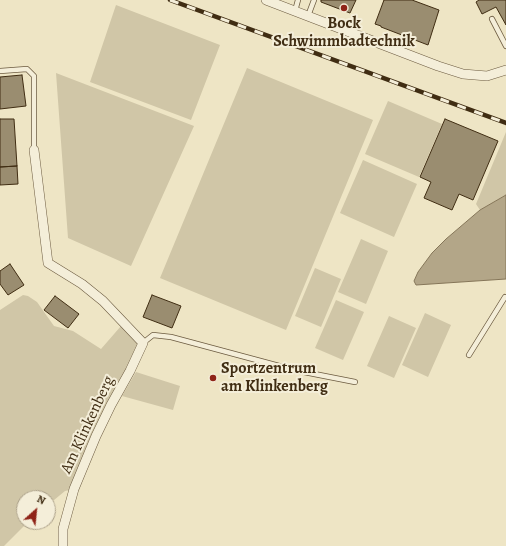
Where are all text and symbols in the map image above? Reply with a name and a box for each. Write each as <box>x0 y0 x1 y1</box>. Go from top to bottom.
marker: Bock Schwimmbadtechnik <box>339 3 349 13</box>
place label: Bock Schwimmbadtechnik <box>273 14 415 52</box>
place label: Sportzentrum am Klinkenberg <box>221 359 328 397</box>
street label: Am Klinkenberg <box>57 373 119 477</box>
marker: Sportzentrum am Klinkenberg <box>208 373 218 383</box>
north arrow <box>16 490 56 530</box>
text: N <box>34 491 48 508</box>

